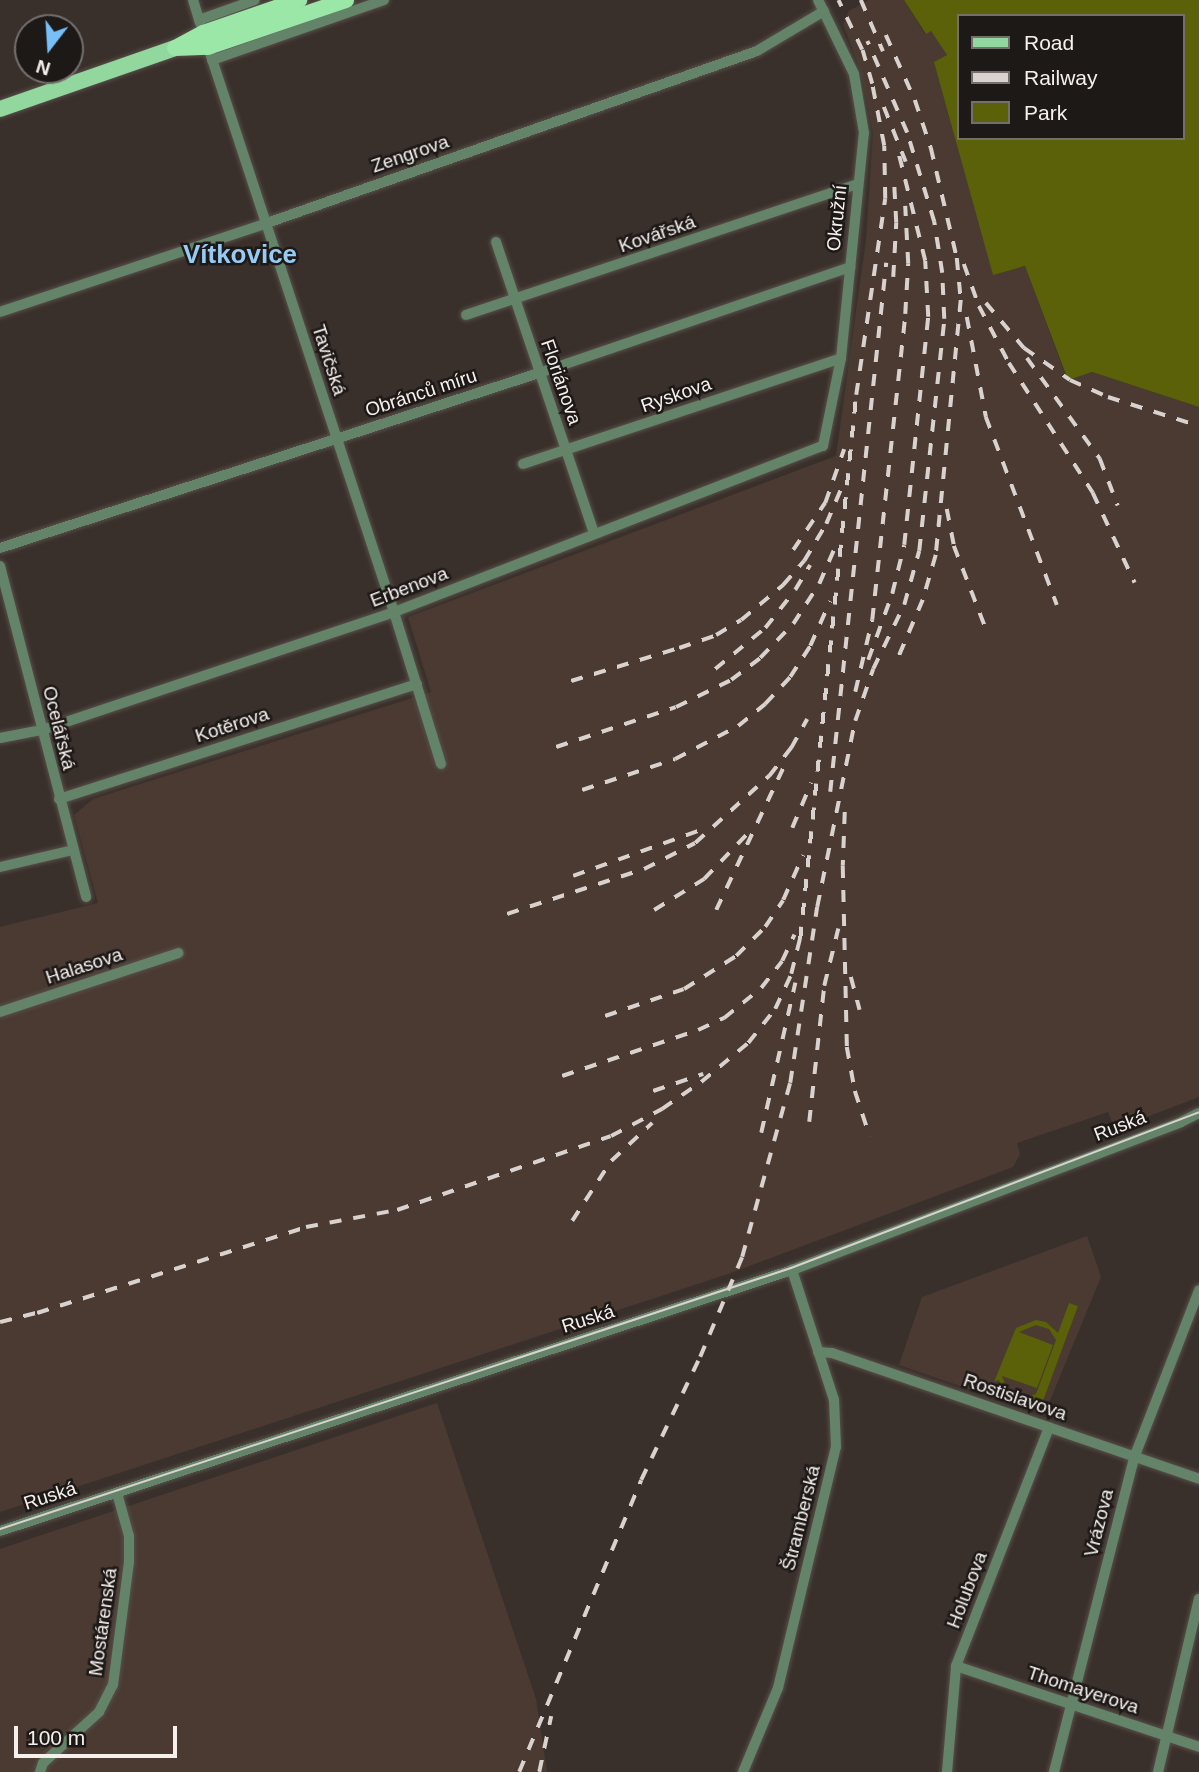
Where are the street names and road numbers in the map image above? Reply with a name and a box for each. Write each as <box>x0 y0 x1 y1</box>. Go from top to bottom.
street label: Zengrova <box>368 130 452 178</box>
street label: Okružní <box>822 184 852 252</box>
street label: Kovářská <box>616 210 698 258</box>
street label: Tavičská <box>307 322 351 398</box>
street label: Floriánova <box>536 336 586 428</box>
street label: Obránců míru <box>362 364 480 422</box>
street label: Ryskova <box>638 372 714 418</box>
street label: Erbenova <box>367 562 451 612</box>
street label: Ocelářská <box>38 684 80 772</box>
street label: Kotěrova <box>192 702 272 748</box>
street label: Halasova <box>43 943 125 989</box>
street label: Ruská <box>1091 1106 1149 1146</box>
street label: Ruská <box>559 1300 617 1338</box>
street label: Rostislavova <box>960 1369 1070 1425</box>
street label: Štramberská <box>777 1463 825 1573</box>
street label: Ruská <box>21 1477 79 1515</box>
street label: Vrázova <box>1080 1487 1118 1559</box>
street label: Holubova <box>942 1548 992 1632</box>
street label: Mostárenská <box>84 1567 122 1677</box>
street label: Thomayerova <box>1024 1661 1142 1719</box>

